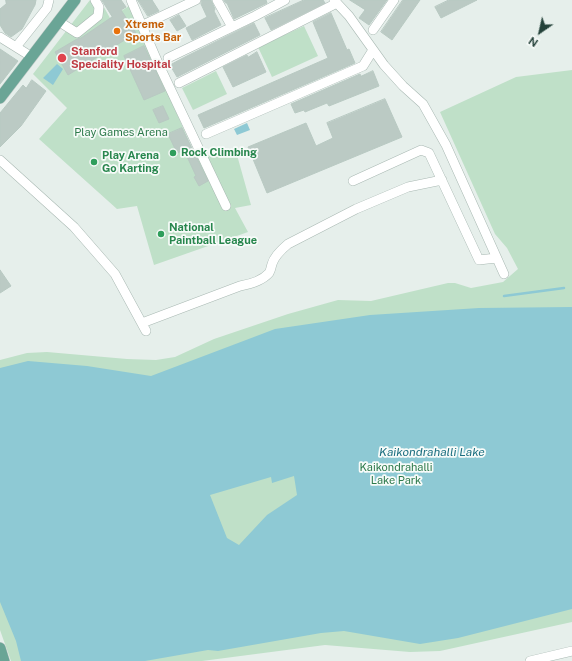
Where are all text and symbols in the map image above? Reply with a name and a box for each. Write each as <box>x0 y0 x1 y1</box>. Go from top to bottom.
north arrow <box>520 12 560 52</box>
place label: Xtreme Sports Bar <box>125 18 181 44</box>
marker: Xtreme Sports Bar <box>112 26 122 36</box>
text: N <box>526 35 540 49</box>
place label: Stanford Speciality Hospital <box>71 45 171 71</box>
marker: Stanford Speciality Hospital <box>56 52 68 64</box>
park label: Play Games Arena <box>74 126 168 140</box>
place label: Rock Climbing <box>181 146 257 160</box>
marker: Rock Climbing <box>168 148 178 158</box>
place label: Play Arena Go Karting <box>102 149 159 175</box>
marker: Play Arena Go Karting <box>89 157 99 167</box>
place label: National Paintball League <box>169 221 257 247</box>
marker: National Paintball League <box>156 229 166 239</box>
water label: Kaikondrahalli Lake <box>379 445 485 459</box>
park label: Kaikondrahalli Lake Park <box>359 461 433 487</box>

